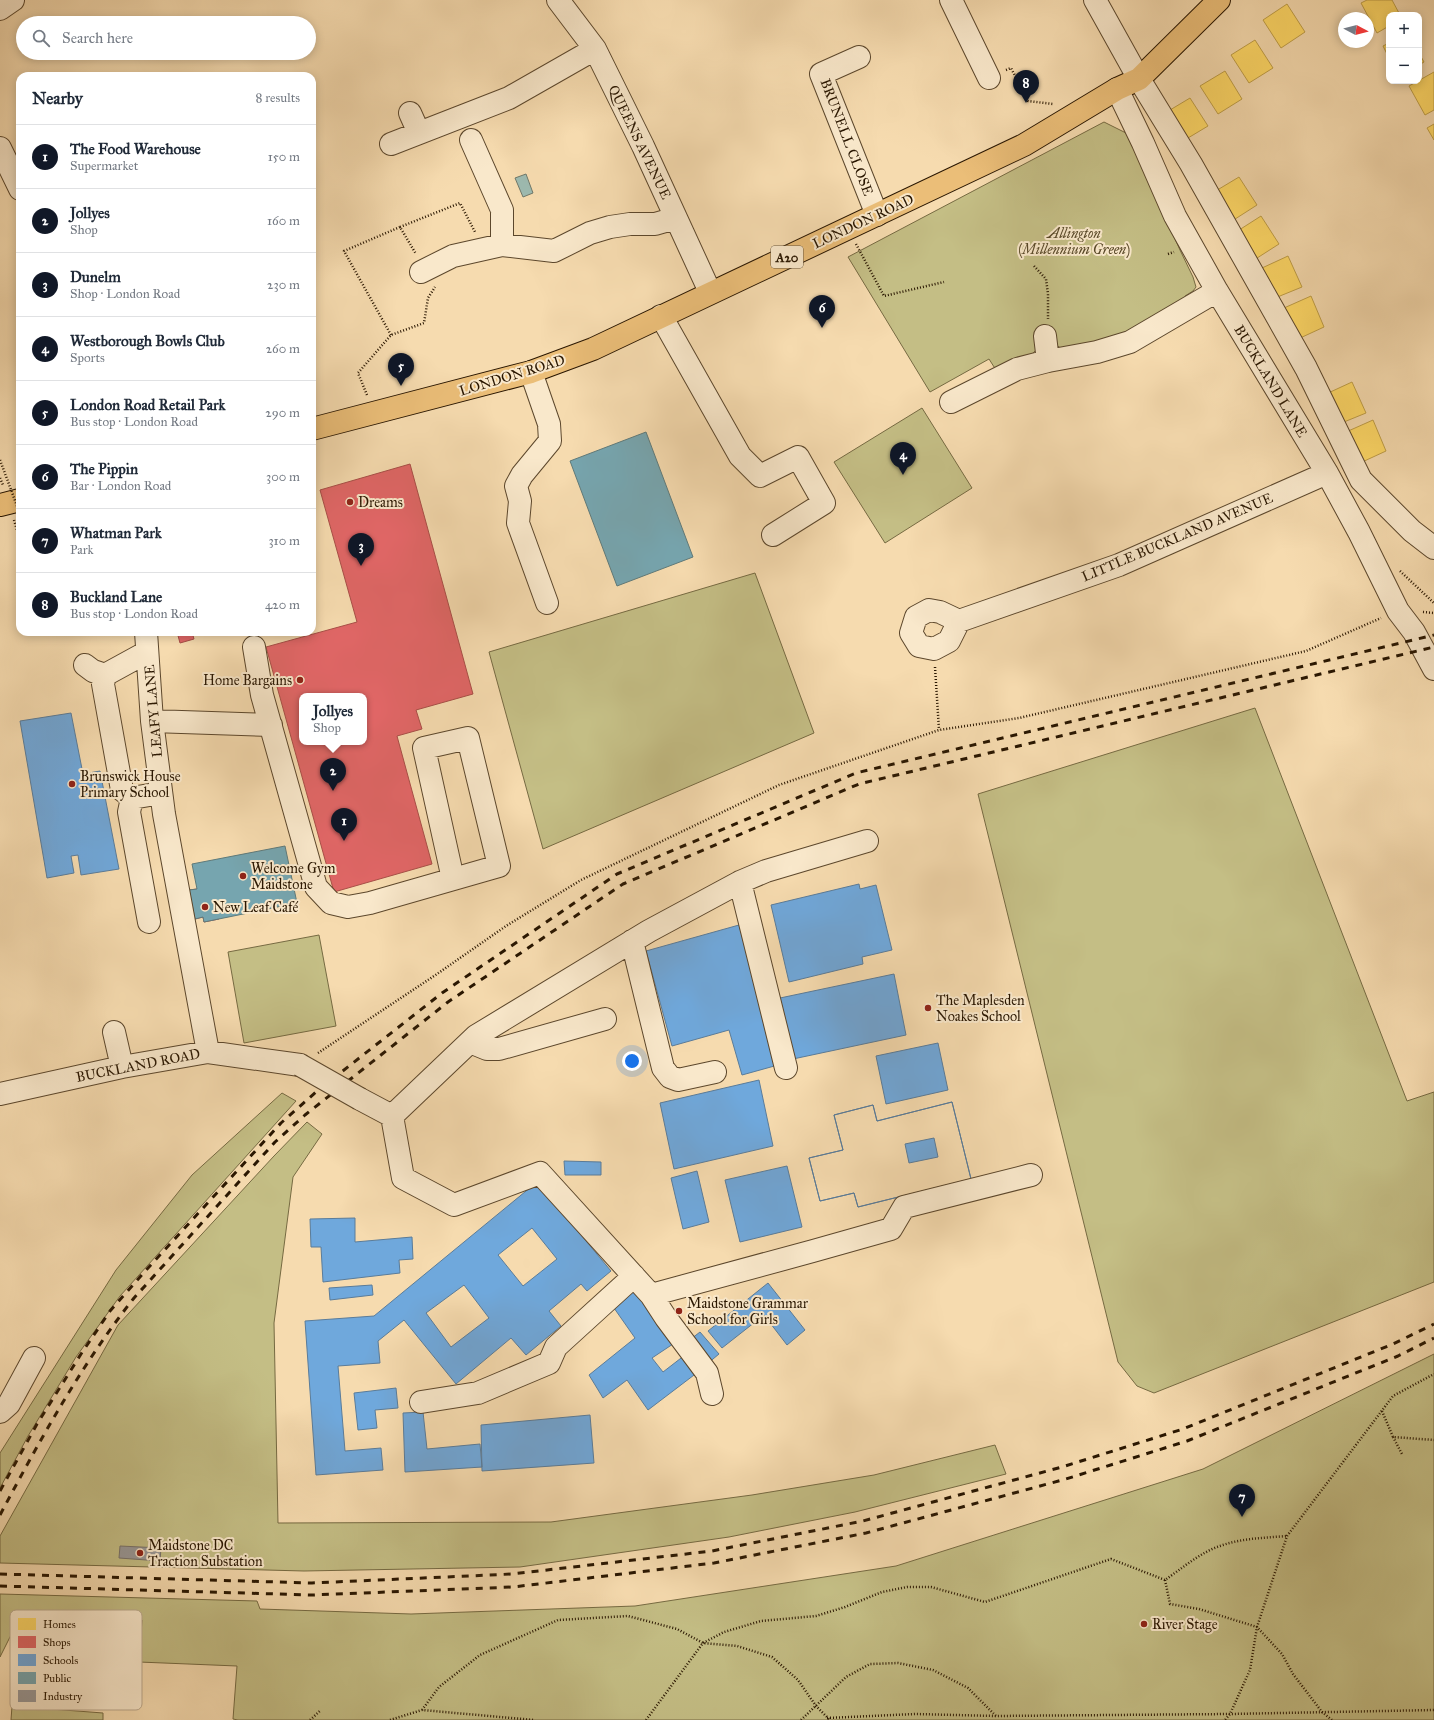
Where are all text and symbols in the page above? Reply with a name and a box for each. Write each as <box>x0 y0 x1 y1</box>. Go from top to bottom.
north arrow <box>1338 12 1374 48</box>
map controls <box>1386 12 1422 84</box>
button: + <box>1386 12 1422 48</box>
search box <box>16 16 316 60</box>
icon: search <box>30 27 52 49</box>
text: Search here <box>62 29 133 47</box>
button: − <box>1386 48 1422 84</box>
pin: 8 <box>1013 70 1039 103</box>
street label: BRUNELL CLOSE <box>816 76 877 198</box>
street label: QUEENS AVENUE <box>605 82 675 202</box>
text: Nearby <box>32 88 83 109</box>
text: 8 results <box>256 90 300 106</box>
text: The Food Warehouse <box>70 140 201 158</box>
text: 1 <box>42 149 48 165</box>
text: 150 m <box>268 149 300 165</box>
text: Supermarket <box>70 158 138 174</box>
street label: LONDON ROAD <box>810 191 916 252</box>
text: Jollyes <box>70 204 110 222</box>
text: 2 <box>42 213 48 229</box>
text: 160 m <box>267 213 300 229</box>
text: Shop <box>70 222 98 238</box>
park label: Allington (Millennium Green) <box>1018 225 1130 259</box>
road number: A20 <box>771 246 803 268</box>
text: Dunelm <box>70 268 121 286</box>
text: 3 <box>42 277 48 293</box>
text: 230 m <box>267 277 300 293</box>
text: Shop · London Road <box>70 286 180 302</box>
pin: 6 <box>809 295 835 328</box>
street label: BUCKLAND LANE <box>1230 322 1311 440</box>
text: Westborough Bowls Club <box>70 332 225 350</box>
text: 4 <box>41 341 49 357</box>
text: 260 m <box>266 341 300 357</box>
text: Sports <box>70 350 105 366</box>
street label: LONDON ROAD <box>457 351 567 400</box>
pin: 5 <box>388 353 414 386</box>
text: London Road Retail Park <box>70 396 226 414</box>
text: 5 <box>42 405 48 421</box>
text: 290 m <box>265 405 300 421</box>
text: Bus stop · London Road <box>70 414 198 430</box>
pin: 4 <box>890 442 916 475</box>
text: The Pippin <box>70 460 138 478</box>
text: 6 <box>42 469 48 485</box>
text: 300 m <box>266 469 300 485</box>
text: Bar · London Road <box>70 478 171 494</box>
street label: LITTLE BUCKLAND AVENUE <box>1079 489 1275 585</box>
place label: Dreams <box>358 494 403 511</box>
marker: Dreams <box>345 497 355 507</box>
text: Whatman Park <box>70 524 162 542</box>
text: 7 <box>42 533 48 549</box>
text: 310 m <box>268 533 300 549</box>
pin: 3 <box>348 533 374 566</box>
text: Park <box>70 542 94 558</box>
text: Buckland Lane <box>70 588 162 606</box>
text: 8 <box>42 597 48 613</box>
text: 420 m <box>265 597 300 613</box>
text: Bus stop · London Road <box>70 606 198 622</box>
street label: LEAFY LANE <box>141 664 166 758</box>
place label: Home Bargains <box>203 672 292 689</box>
marker: Home Bargains <box>295 675 305 685</box>
popup <box>299 693 367 745</box>
text: Jollyes <box>313 702 353 720</box>
text: Shop <box>313 720 341 736</box>
pin: 2 <box>320 758 346 791</box>
place label: Brunswick House Primary School <box>80 768 181 801</box>
marker: Brunswick House Primary School <box>67 779 77 789</box>
pin: 1 <box>331 808 357 841</box>
place label: Welcome Gym Maidstone <box>251 860 336 893</box>
marker: Welcome Gym Maidstone <box>238 871 248 881</box>
place label: New Leaf Café <box>213 899 299 916</box>
marker: New Leaf Café <box>200 902 210 912</box>
place label: The Maplesden Noakes School <box>936 992 1025 1025</box>
marker: The Maplesden Noakes School <box>923 1003 933 1013</box>
street label: BUCKLAND ROAD <box>75 1045 202 1086</box>
your location <box>622 1051 642 1071</box>
place label: Maidstone Grammar School for Girls <box>687 1295 809 1328</box>
marker: Maidstone Grammar School for Girls <box>674 1306 684 1316</box>
pin: 7 <box>1229 1484 1255 1517</box>
place label: Maidstone DC Traction Substation <box>148 1537 263 1570</box>
marker: Maidstone DC Traction Substation <box>135 1548 145 1558</box>
legend <box>10 1610 142 1710</box>
place label: River Stage <box>1152 1616 1218 1633</box>
text: Homes <box>43 1618 76 1631</box>
marker: River Stage <box>1139 1619 1149 1629</box>
text: Shops <box>43 1636 71 1649</box>
text: Schools <box>43 1654 78 1667</box>
text: Public <box>43 1672 71 1685</box>
text: Industry <box>43 1690 83 1703</box>

